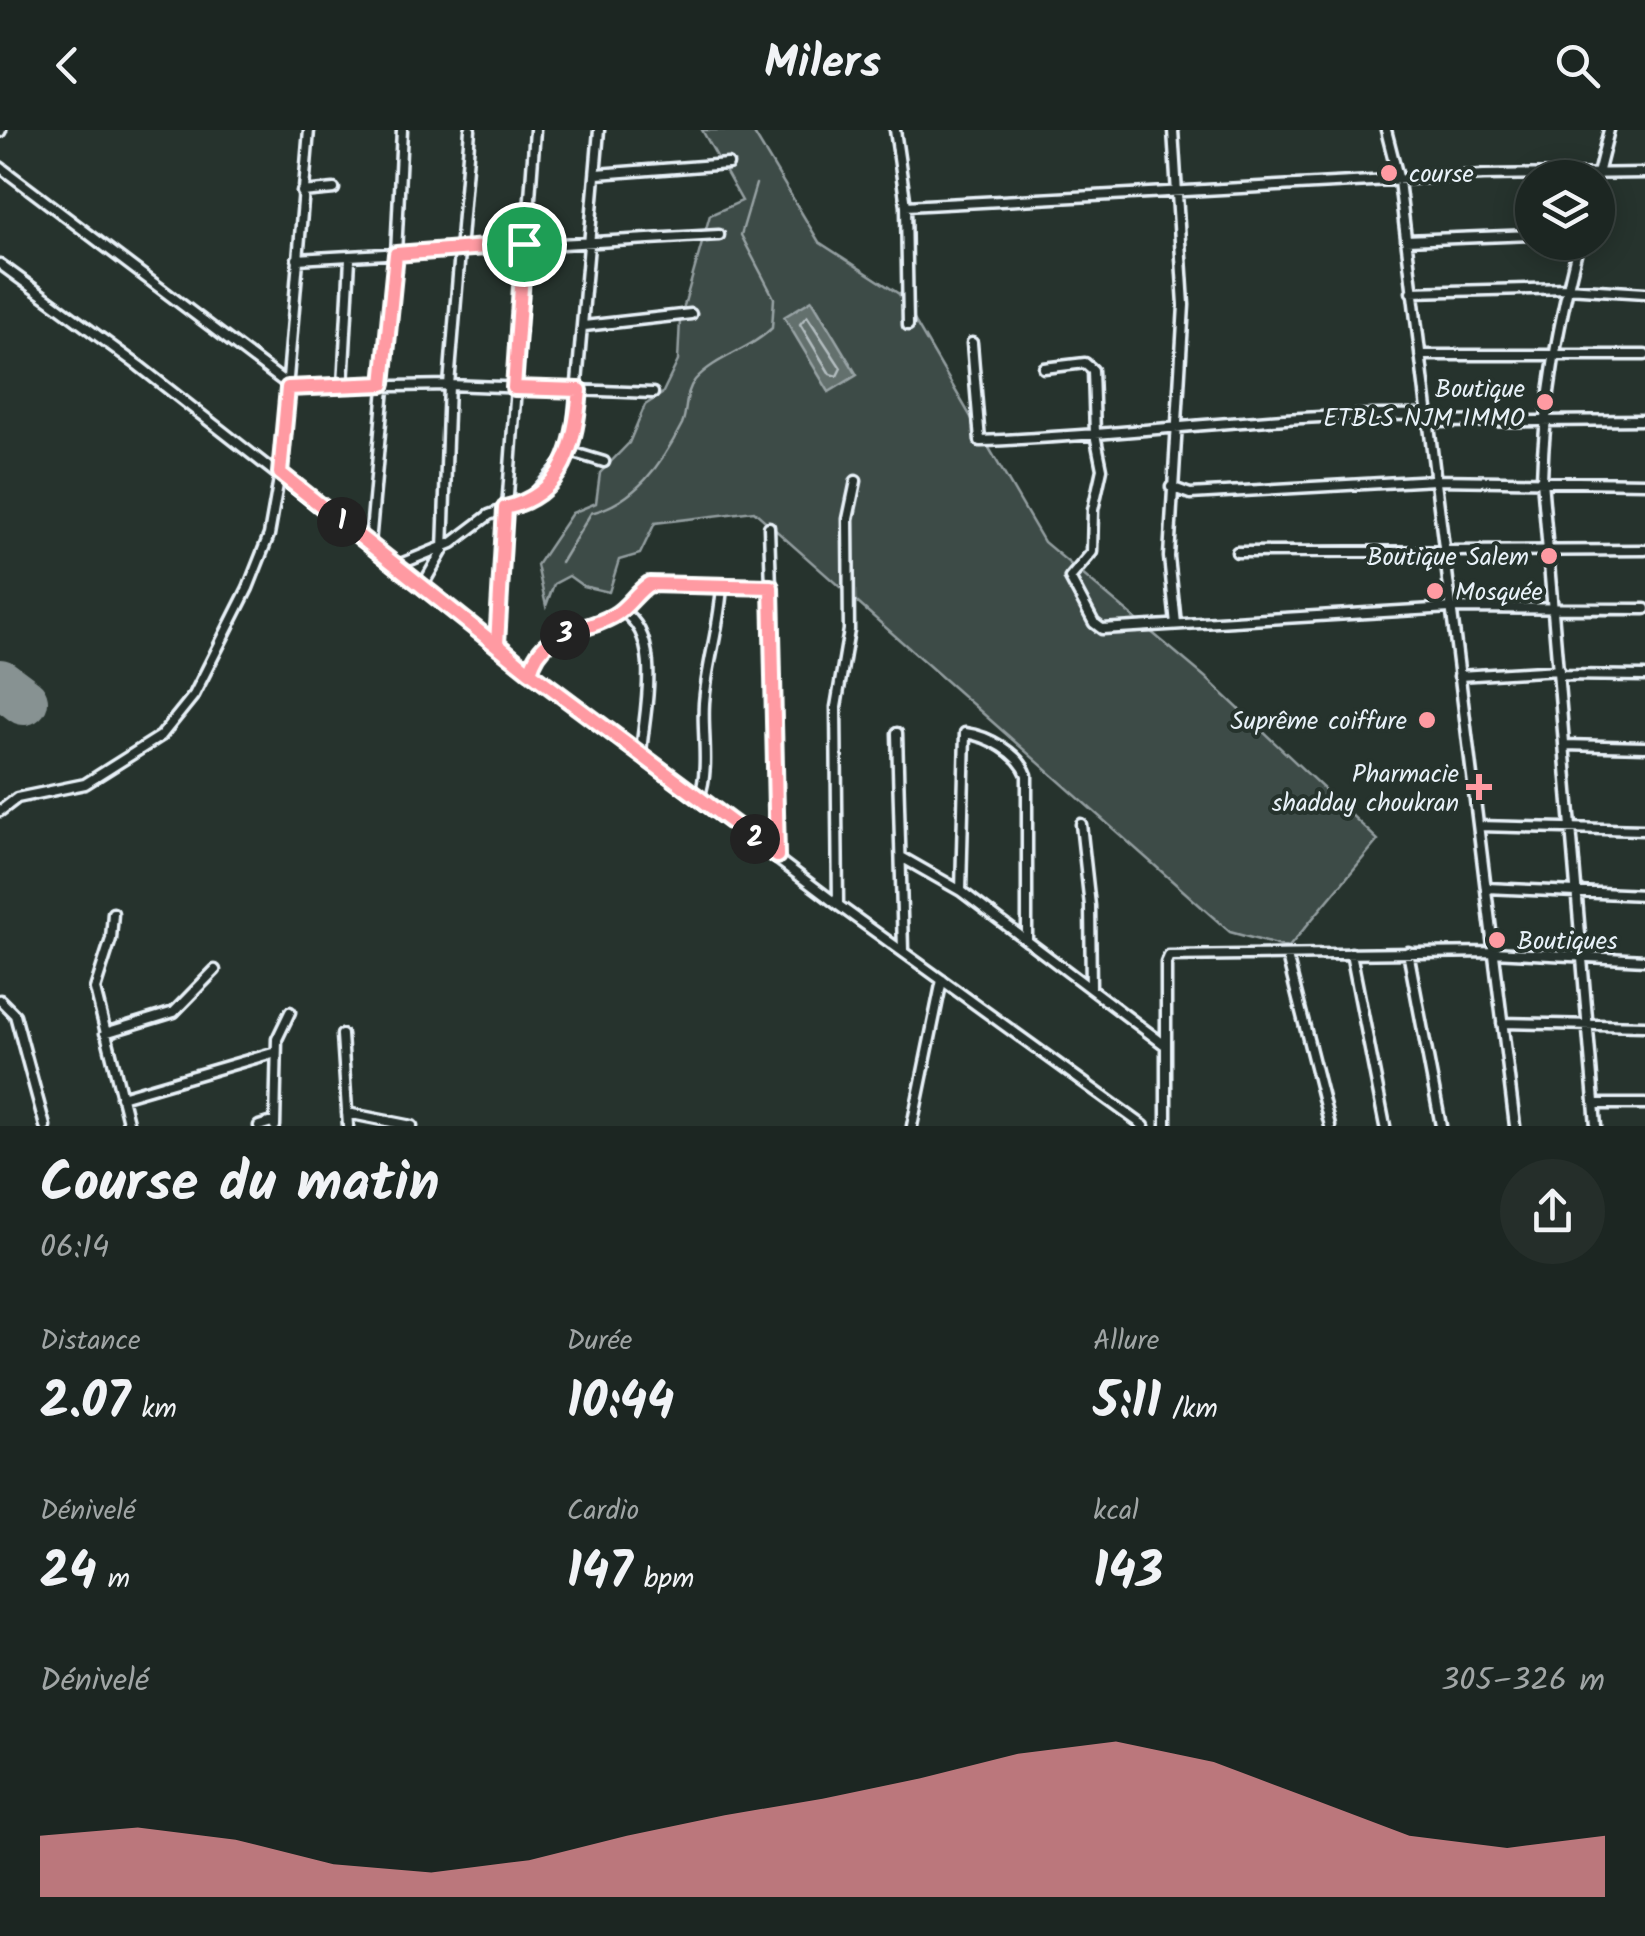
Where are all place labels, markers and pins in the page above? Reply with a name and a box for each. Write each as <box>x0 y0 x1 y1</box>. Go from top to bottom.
place label: course <box>1409 155 1474 195</box>
marker: course <box>1378 162 1400 184</box>
pin <box>482 202 567 287</box>
place label: Boutique ETBLS NJM IMMO <box>1323 370 1525 439</box>
marker: Boutique ETBLS NJM IMMO <box>1534 391 1556 413</box>
pin: 1 <box>317 497 367 547</box>
place label: Boutique Salem <box>1367 538 1529 578</box>
marker: Boutique Salem <box>1538 545 1560 567</box>
place label: Mosquée <box>1455 573 1543 613</box>
marker: Mosquée <box>1424 580 1446 602</box>
pin: 3 <box>540 610 590 660</box>
place label: Suprême coiffure <box>1231 702 1407 742</box>
marker: Suprême coiffure <box>1416 709 1438 731</box>
place label: Pharmacie shadday choukran <box>1272 755 1459 824</box>
marker: Pharmacie shadday choukran <box>1468 776 1490 798</box>
pin: 2 <box>730 814 780 864</box>
place label: Boutiques <box>1517 922 1618 962</box>
marker: Boutiques <box>1486 929 1508 951</box>

